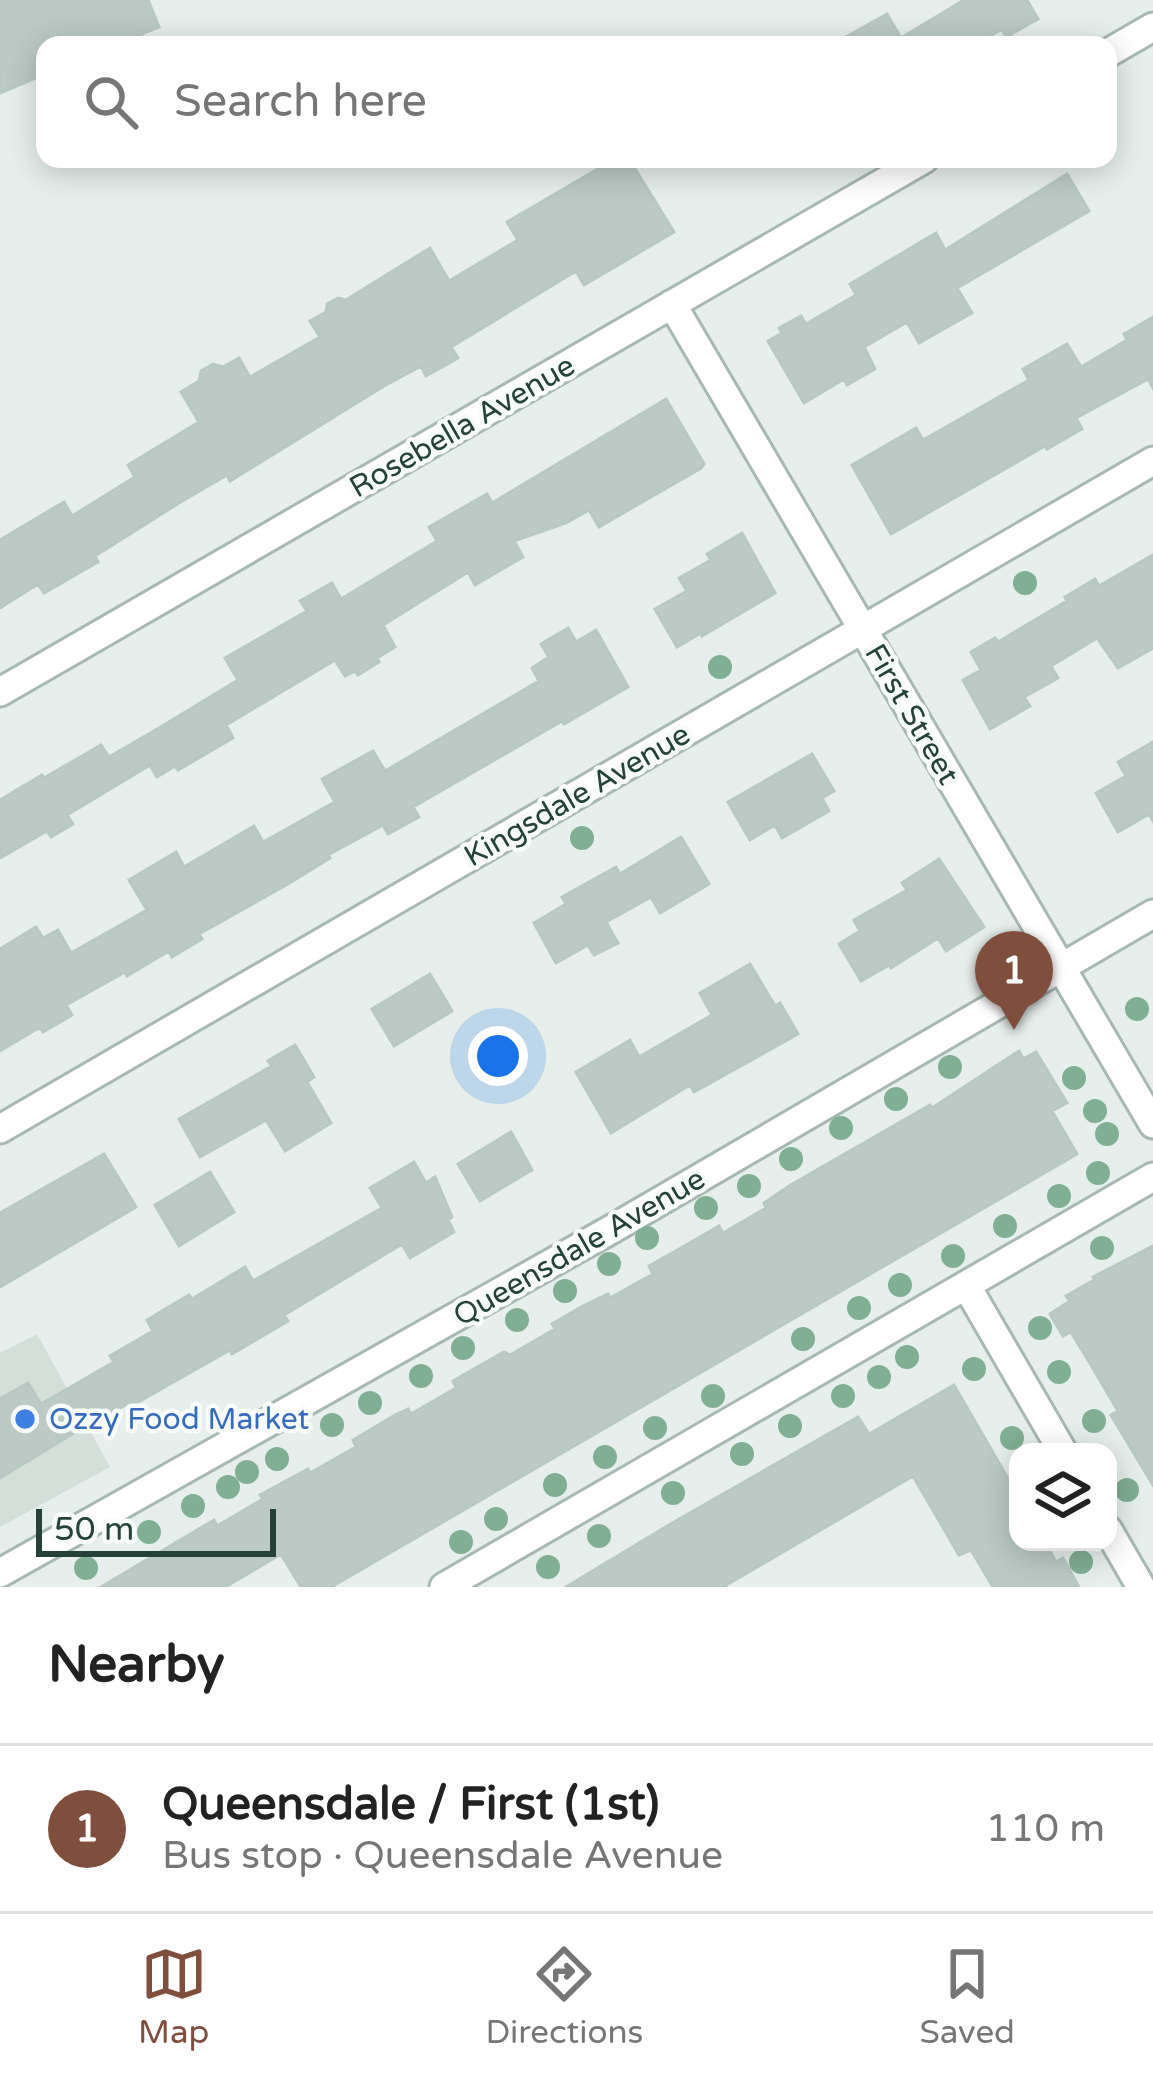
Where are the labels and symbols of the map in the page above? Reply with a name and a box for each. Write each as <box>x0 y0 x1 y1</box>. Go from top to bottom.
street label: Rosebella Avenue <box>343 347 581 506</box>
street label: First Street <box>857 637 967 791</box>
street label: Kingsdale Avenue <box>458 716 697 875</box>
pin: 1 <box>975 931 1053 1030</box>
your location <box>468 1026 528 1086</box>
street label: Queensdale Avenue <box>447 1160 712 1335</box>
place label: Ozzy Food Market <box>49 1401 309 1438</box>
marker: Ozzy Food Market <box>12 1406 38 1432</box>
scale bar <box>36 1503 276 1556</box>

